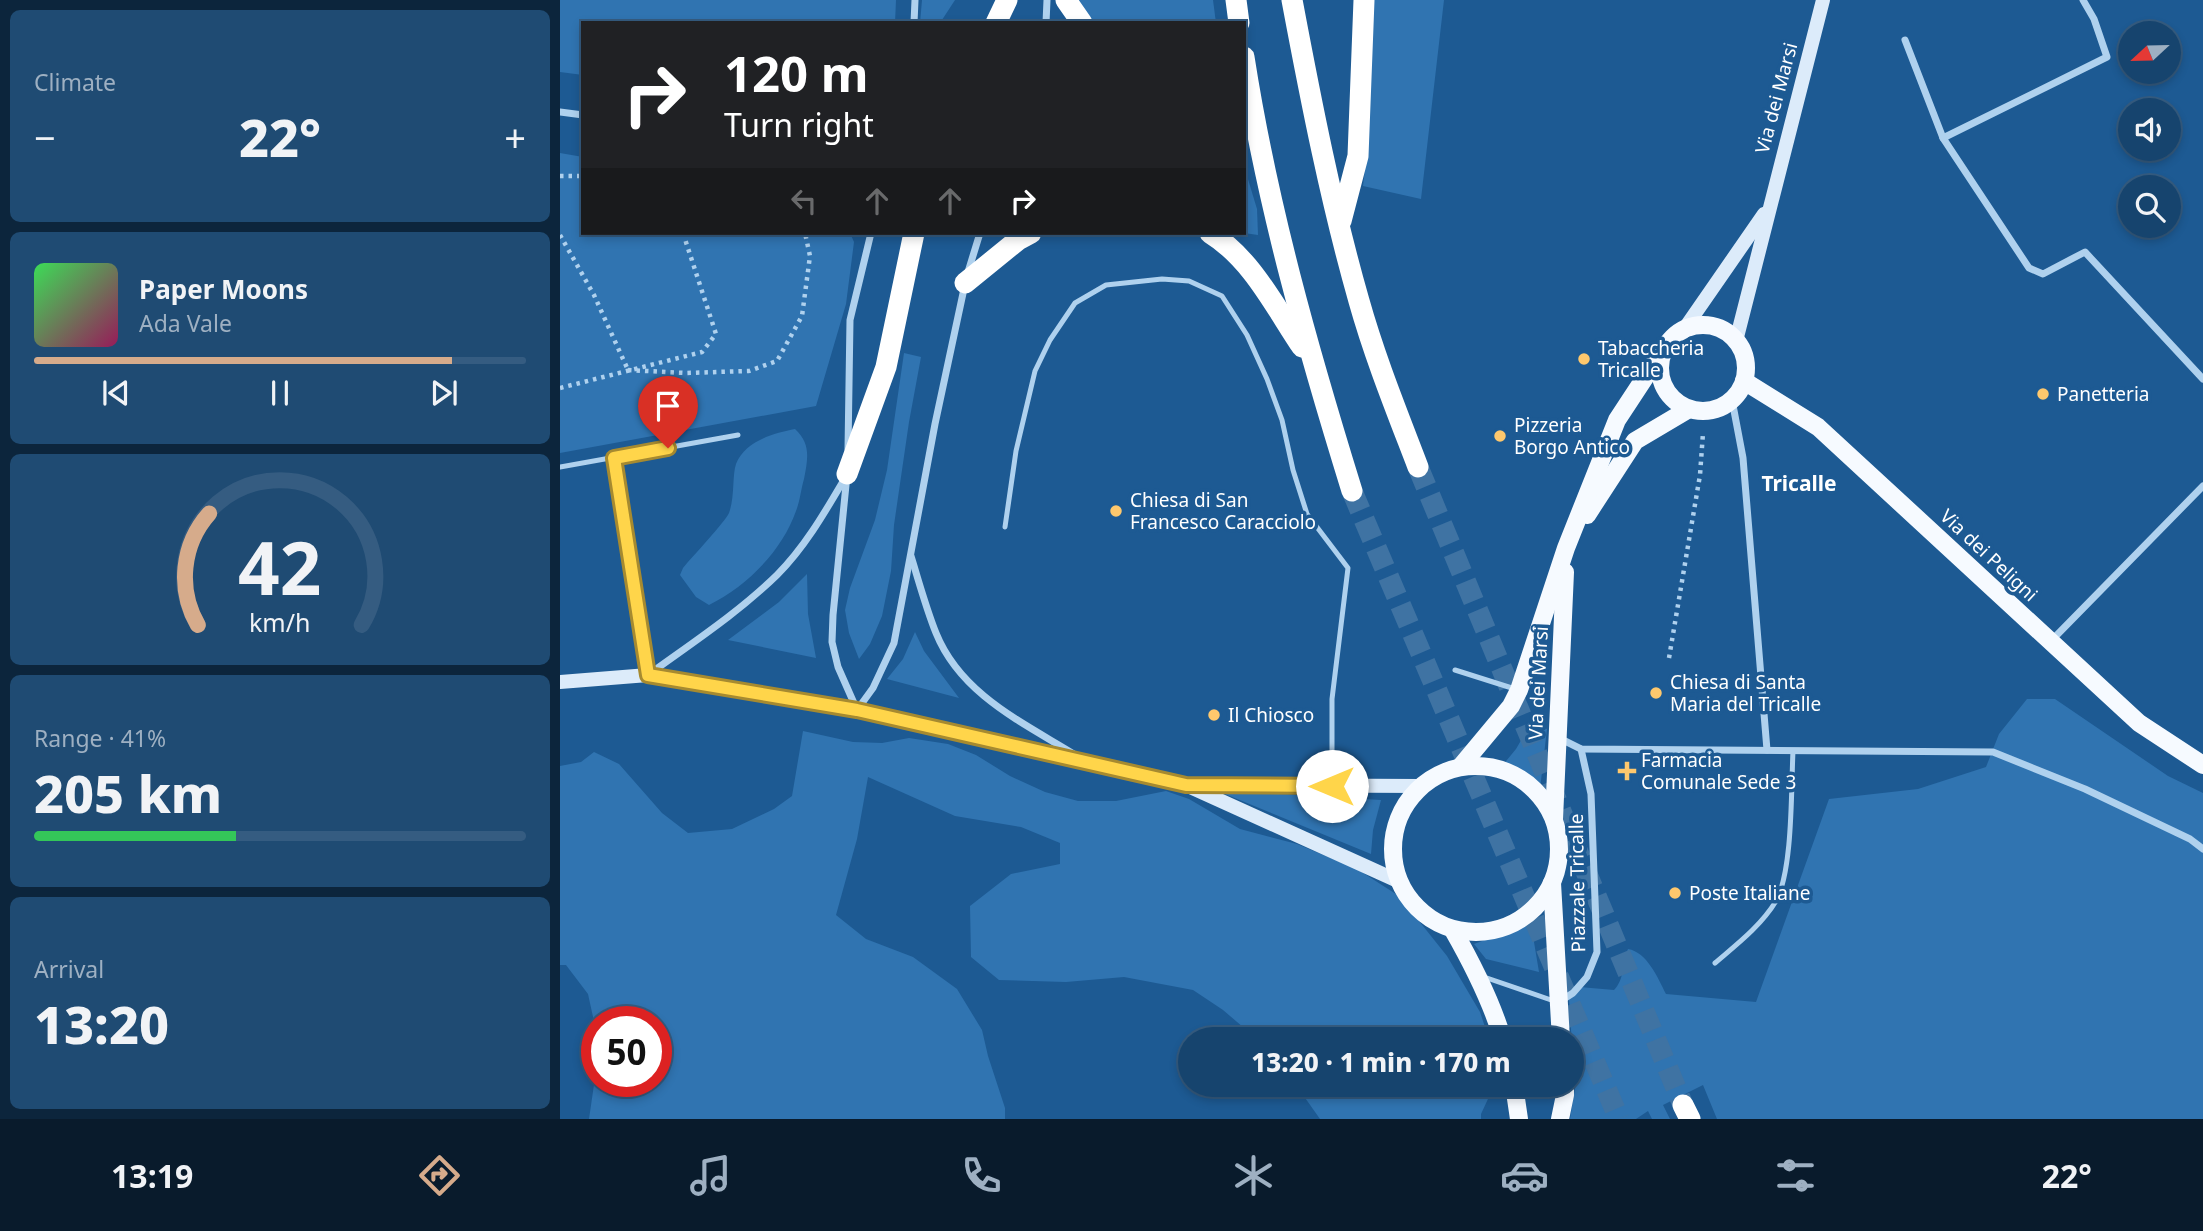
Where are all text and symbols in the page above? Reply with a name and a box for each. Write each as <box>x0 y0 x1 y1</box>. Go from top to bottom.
north arrow <box>2118 21 2180 84</box>
map controls <box>2118 21 2181 238</box>
text: 120 m <box>724 40 869 106</box>
street label: Via dei Marsi <box>1749 40 1803 156</box>
icon: right <box>609 49 700 140</box>
text: Climate <box>34 66 116 98</box>
button: sound <box>2118 98 2181 161</box>
text: 22° <box>239 101 321 172</box>
text: Turn right <box>724 103 874 146</box>
text: − <box>34 111 56 163</box>
text: + <box>504 111 526 163</box>
button: search <box>2118 175 2181 238</box>
icon: left <box>785 182 823 220</box>
icon: ahead <box>858 182 896 220</box>
icon: ahead <box>931 182 969 220</box>
icon: right <box>1004 182 1042 220</box>
text: Paper Moons <box>139 271 308 307</box>
text: Ada Vale <box>139 307 232 339</box>
place label: Tabaccheria Tricalle <box>1598 335 1704 383</box>
marker: Tabaccheria Tricalle <box>1576 351 1592 367</box>
icon: previous <box>97 374 135 412</box>
icon: pause <box>261 374 299 412</box>
icon: next <box>425 374 463 412</box>
pin <box>638 376 698 448</box>
place label: Panetteria <box>2057 381 2149 407</box>
marker: Panetteria <box>2035 386 2051 402</box>
icon: arrive <box>649 387 687 425</box>
place label: Pizzeria Borgo Antico <box>1514 412 1630 460</box>
marker: Pizzeria Borgo Antico <box>1492 428 1508 444</box>
district label: Tricalle <box>1761 469 1837 497</box>
place label: Chiesa di San Francesco Caracciolo <box>1130 487 1316 535</box>
marker: Chiesa di San Francesco Caracciolo <box>1108 503 1124 519</box>
street label: Via dei Peligni <box>1935 503 2043 607</box>
text: 42 <box>238 518 322 617</box>
text: km/h <box>249 605 311 639</box>
street label: Via dei Marsi <box>1522 625 1554 741</box>
place label: Chiesa di Santa Maria del Tricalle <box>1670 669 1821 717</box>
marker: Chiesa di Santa Maria del Tricalle <box>1648 685 1664 701</box>
place label: Il Chiosco <box>1228 702 1314 728</box>
marker: Il Chiosco <box>1206 707 1222 723</box>
text: Range · 41% <box>34 722 166 754</box>
place label: Farmacia Comunale Sede 3 <box>1641 747 1796 795</box>
position arrow <box>1295 749 1369 823</box>
text: 205 km <box>34 757 222 828</box>
marker: Farmacia Comunale Sede 3 <box>1619 763 1635 779</box>
street label: Piazzale Tricalle <box>1563 813 1591 953</box>
place label: Poste Italiane <box>1689 880 1811 906</box>
marker: Poste Italiane <box>1667 885 1683 901</box>
text: Arrival <box>34 953 104 985</box>
text: 13:20 <box>34 988 169 1059</box>
speed limit sign: 50 <box>581 1006 672 1097</box>
text: 13:20 · 1 min · 170 m <box>1251 1044 1511 1080</box>
icon: directions <box>415 1151 464 1200</box>
icon: music <box>686 1151 735 1200</box>
icon: phone <box>957 1151 1006 1200</box>
icon: climate <box>1229 1151 1278 1200</box>
icon: car <box>1500 1151 1549 1200</box>
icon: filters <box>1771 1151 1820 1200</box>
text: 13:19 <box>111 1154 193 1197</box>
text: 22° <box>2042 1154 2092 1197</box>

